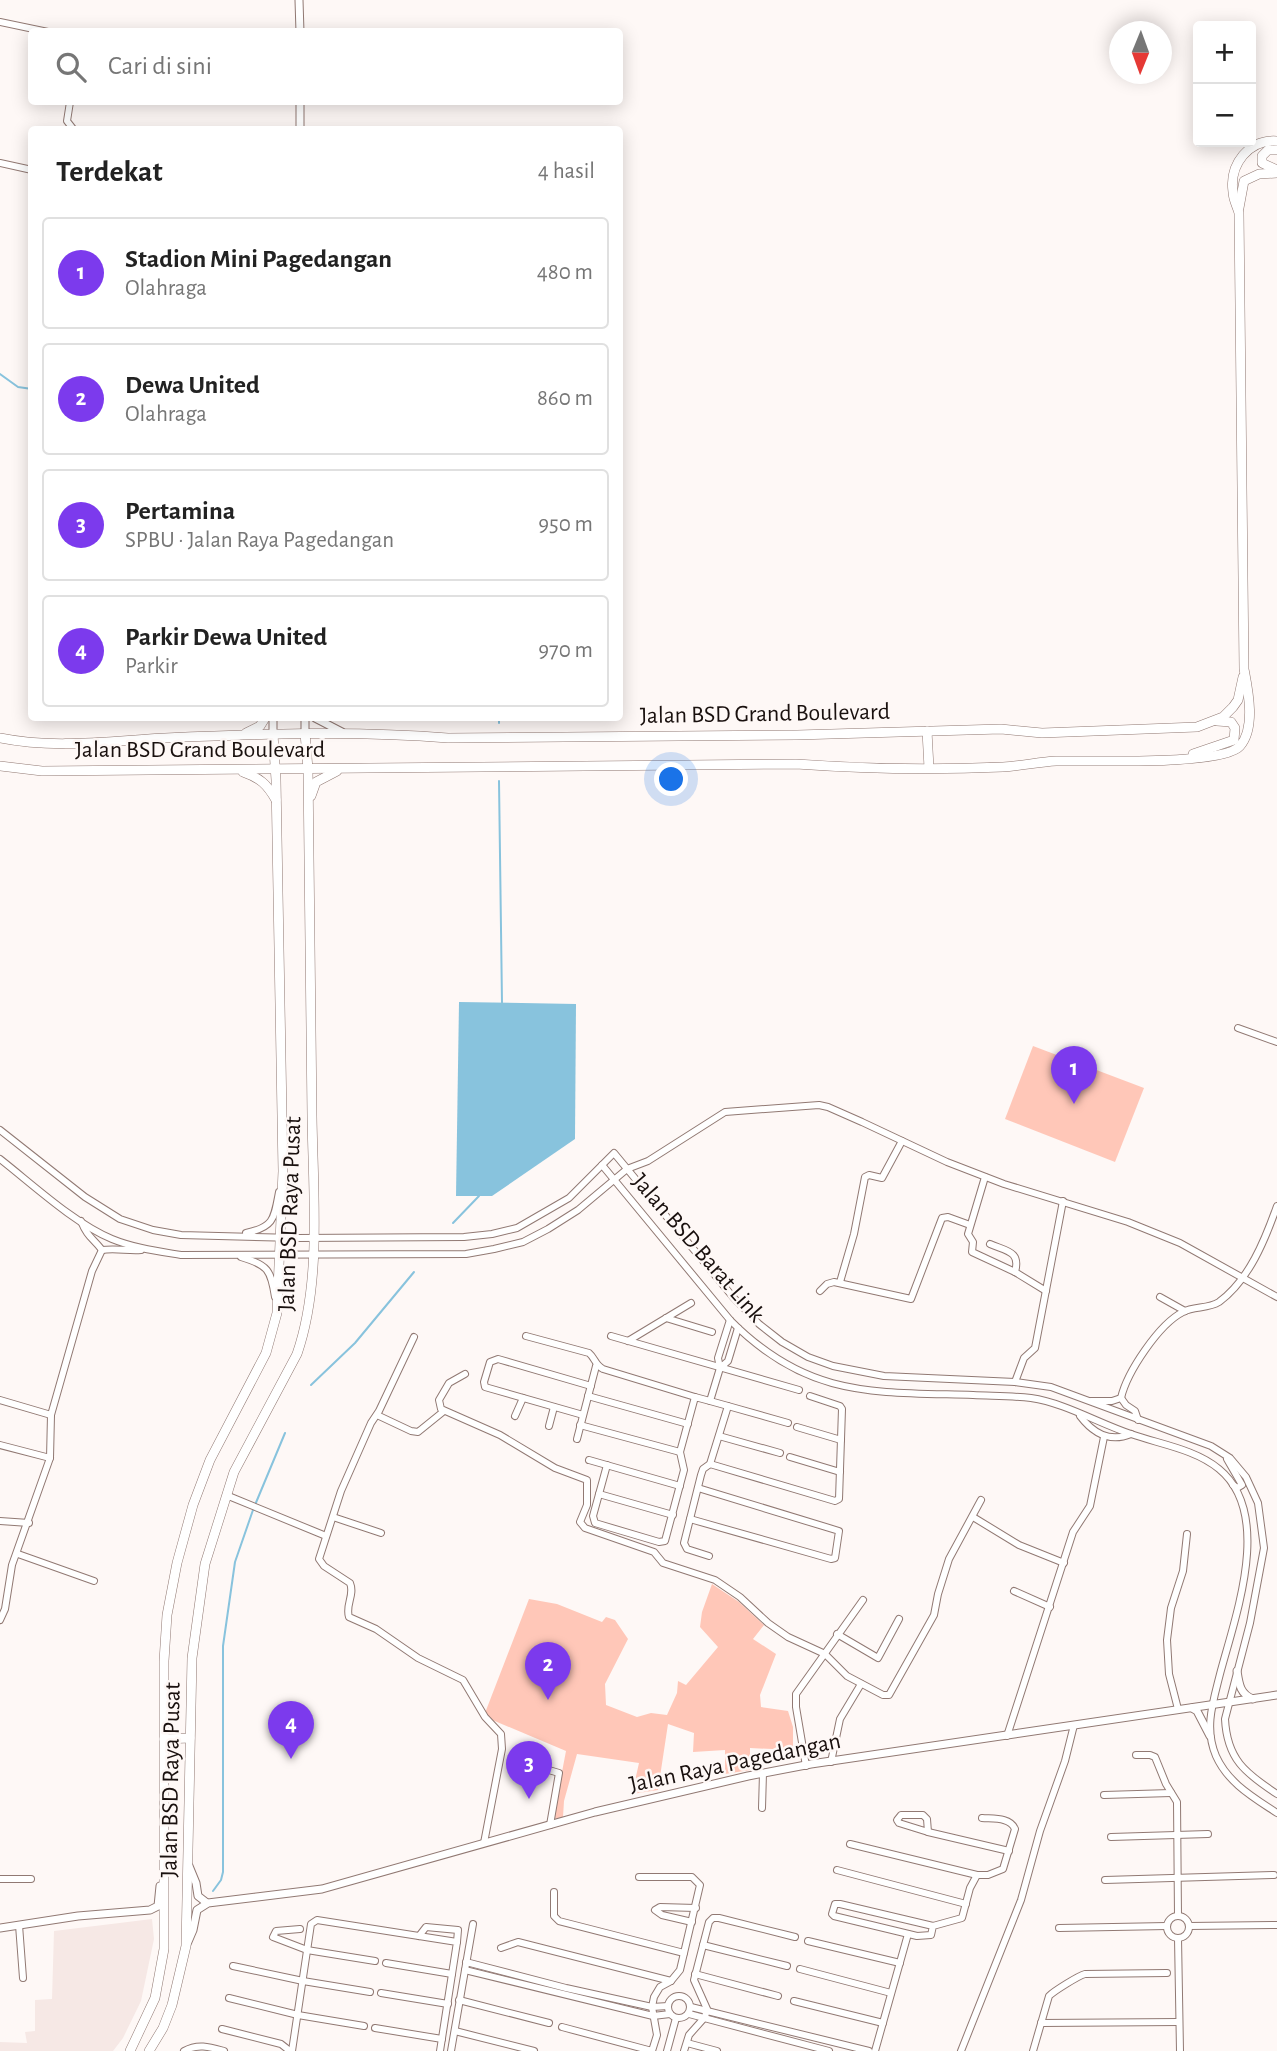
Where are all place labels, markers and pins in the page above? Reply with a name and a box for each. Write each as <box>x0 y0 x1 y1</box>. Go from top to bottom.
pin: 1 <box>1051 1046 1097 1104</box>
pin: 2 <box>525 1642 571 1700</box>
pin: 4 <box>268 1701 314 1759</box>
pin: 3 <box>506 1741 552 1799</box>

